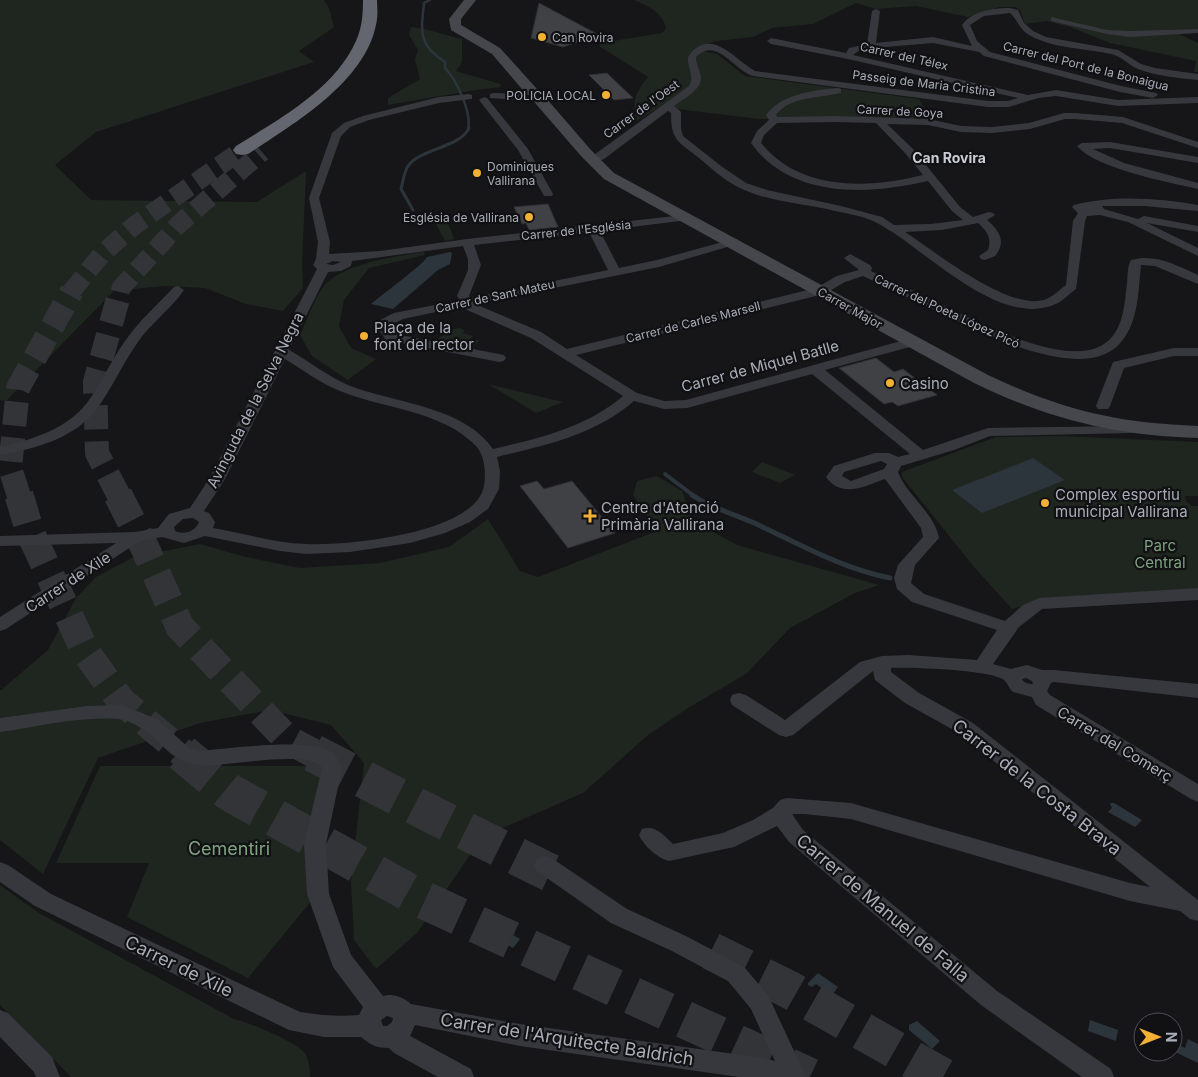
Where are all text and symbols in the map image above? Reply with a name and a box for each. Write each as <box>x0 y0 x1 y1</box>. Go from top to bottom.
place label: Can Rovira <box>552 30 613 45</box>
marker: Can Rovira <box>536 31 548 43</box>
street label: Carrer del Port de la Bonaigua <box>1001 38 1171 94</box>
street label: Carrer del Télex <box>858 39 950 74</box>
street label: Passeig de Maria Cristina <box>852 67 996 99</box>
street label: Carrer de l'Oest <box>600 76 682 142</box>
place label: POLICIA LOCAL <box>506 88 596 103</box>
marker: POLICIA LOCAL <box>600 89 612 101</box>
street label: Carrer de Goya <box>856 101 944 121</box>
district label: Can Rovira <box>912 149 986 166</box>
place label: Dominiques Vallirana <box>487 159 554 188</box>
marker: Dominiques Vallirana <box>471 167 483 179</box>
place label: Església de Vallirana <box>403 210 519 225</box>
marker: Església de Vallirana <box>523 211 535 223</box>
street label: Carrer de l'Església <box>520 217 632 243</box>
street label: Carrer del Poeta López Picó <box>872 271 1022 351</box>
street label: Carrer de Sant Mateu <box>434 276 556 316</box>
street label: Carrer Major <box>815 284 885 332</box>
street label: Carrer de Carles Marsell <box>624 298 762 346</box>
street label: Avinguda de la Selva Negra <box>202 309 308 491</box>
place label: Plaça de la font del rector <box>374 318 474 354</box>
marker: Plaça de la font del rector <box>358 330 370 342</box>
street label: Carrer de Miquel Batlle <box>679 336 841 396</box>
place label: Casino <box>900 374 949 393</box>
marker: Casino <box>884 377 896 389</box>
place label: Complex esportiu municipal Vallirana <box>1055 485 1188 521</box>
marker: Complex esportiu municipal Vallirana <box>1039 497 1051 509</box>
place label: Centre d'Atenció Primària Vallirana <box>601 498 724 534</box>
marker: Centre d'Atenció Primària Vallirana <box>583 509 597 523</box>
park label: Parc Central <box>1134 536 1186 572</box>
street label: Carrer de Xile <box>22 547 114 617</box>
street label: Carrer del Comerç <box>1054 702 1176 786</box>
street label: Carrer de la Costa Brava <box>948 715 1126 859</box>
street label: Carrer de Manuel de Falla <box>792 830 974 986</box>
park label: Cementiri <box>188 838 270 859</box>
street label: Carrer de Xile <box>122 931 236 1001</box>
street label: Carrer de l'Arquitecte Baldrich <box>439 1009 695 1069</box>
north arrow <box>1133 1012 1183 1062</box>
text: N <box>1163 1032 1180 1042</box>

